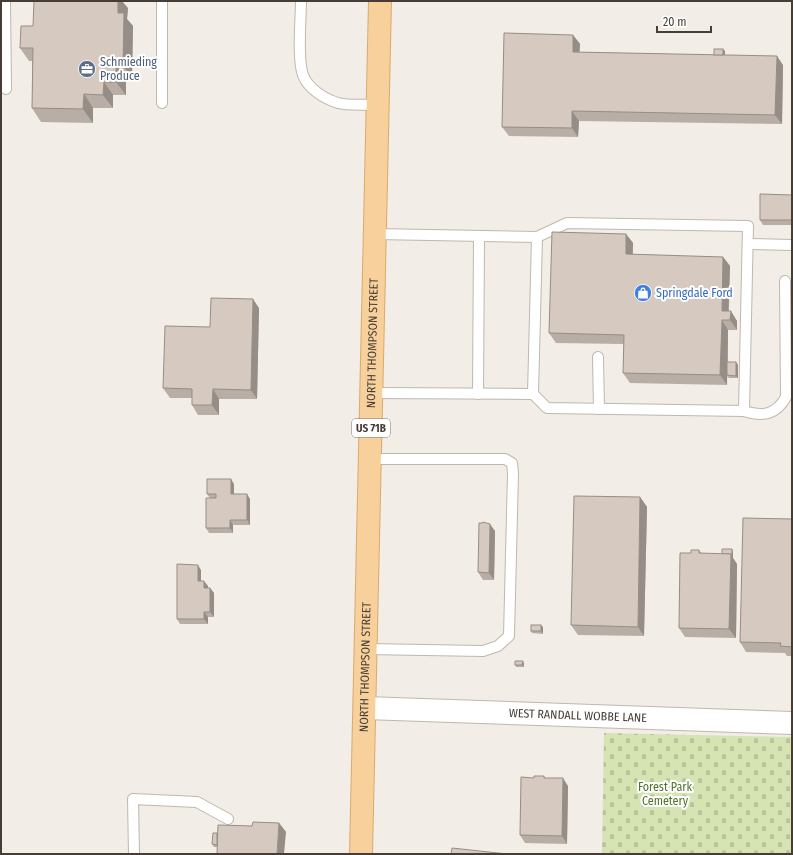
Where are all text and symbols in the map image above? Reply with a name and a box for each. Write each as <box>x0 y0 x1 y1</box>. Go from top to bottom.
scale bar <box>657 8 711 34</box>
text: 20 m <box>663 15 687 29</box>
place label: Schmieding Produce <box>100 55 157 83</box>
office icon: Schmieding Produce <box>77 59 97 79</box>
street label: NORTH THOMPSON STREET <box>364 278 381 408</box>
shop icon: Springdale Ford <box>633 283 653 303</box>
place label: Springdale Ford <box>656 286 733 300</box>
road number: US 71B <box>352 419 390 437</box>
street label: NORTH THOMPSON STREET <box>357 601 374 732</box>
street label: WEST RANDALL WOBBE LANE <box>509 706 648 725</box>
park label: Forest Park Cemetery <box>638 780 692 808</box>

